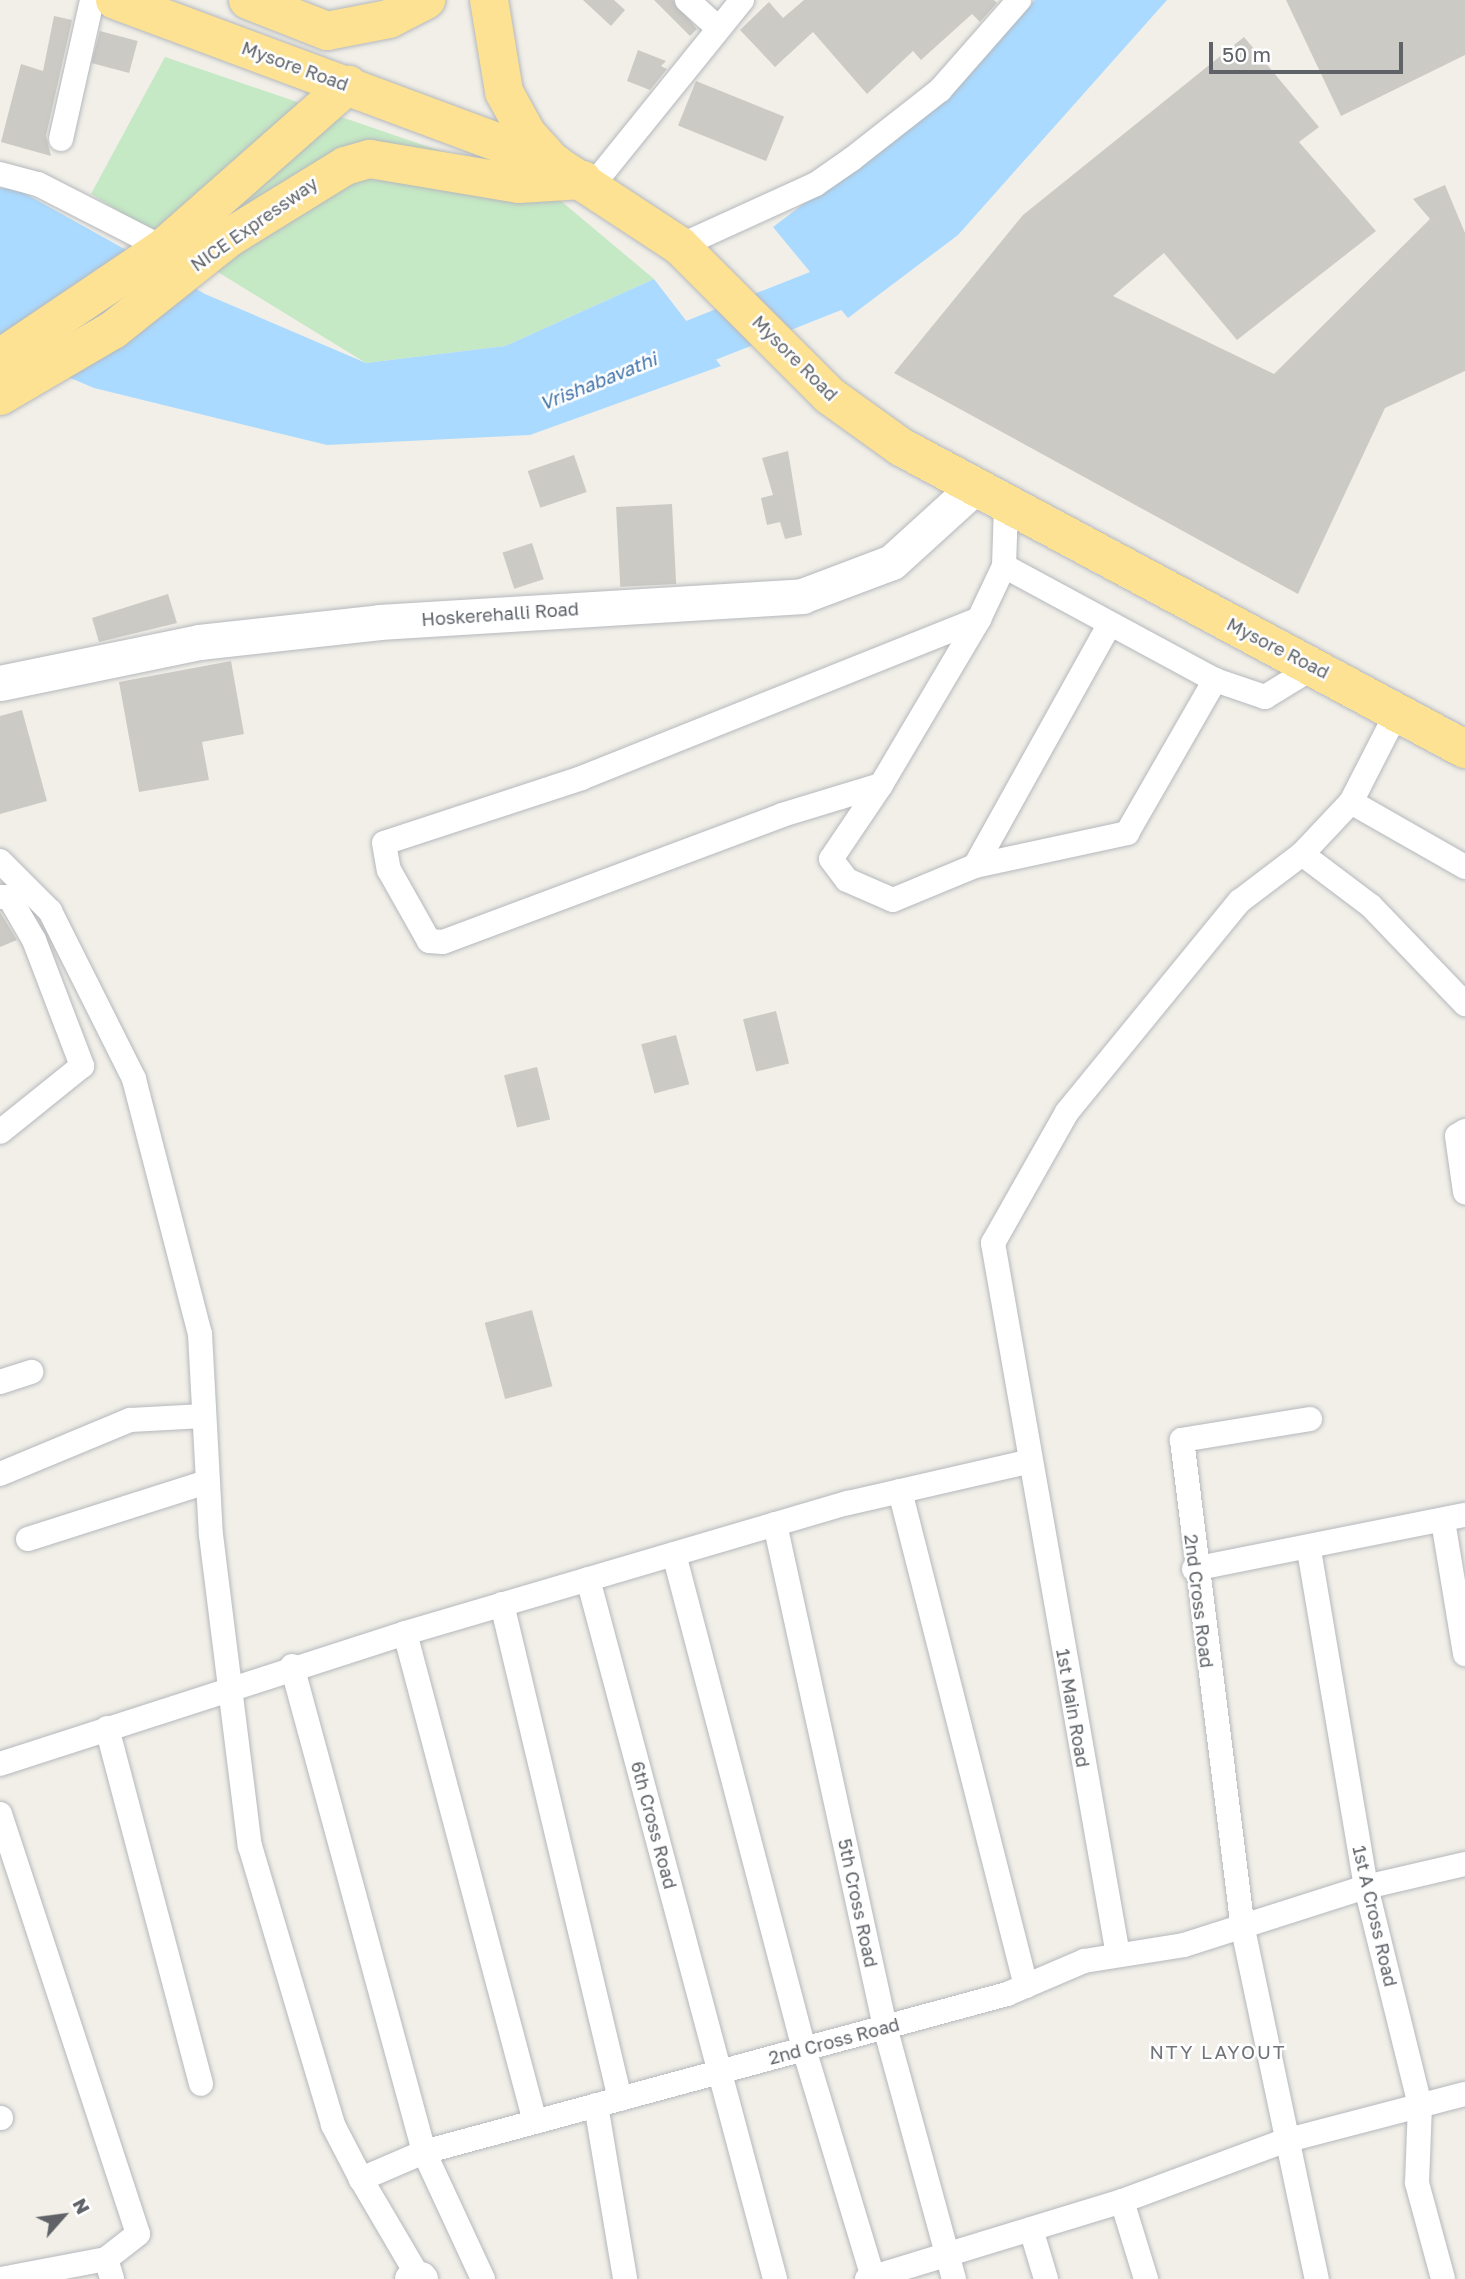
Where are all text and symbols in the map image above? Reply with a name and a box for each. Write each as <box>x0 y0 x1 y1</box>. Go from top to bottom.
scale bar <box>1213 28 1407 72</box>
street label: Mysore Road <box>239 37 351 95</box>
text: 50 m <box>1222 41 1271 67</box>
street label: NICE Expressway <box>187 172 321 276</box>
street label: Mysore Road <box>748 311 842 405</box>
water label: Vrishabavathi <box>536 347 660 415</box>
street label: Hoskerehalli Road <box>421 598 579 630</box>
street label: Mysore Road <box>1223 613 1333 683</box>
street label: 2nd Cross Road <box>1180 1533 1218 1669</box>
street label: 1st Main Road <box>1052 1647 1094 1769</box>
street label: 6th Cross Road <box>627 1759 681 1891</box>
street label: 5th Cross Road <box>834 1837 882 1969</box>
street label: 1st A Cross Road <box>1348 1843 1402 1989</box>
street label: 2nd Cross Road <box>766 2013 902 2069</box>
district label: NTY LAYOUT <box>1151 2041 1285 2063</box>
north arrow <box>28 2181 98 2251</box>
text: N <box>68 2194 96 2218</box>

